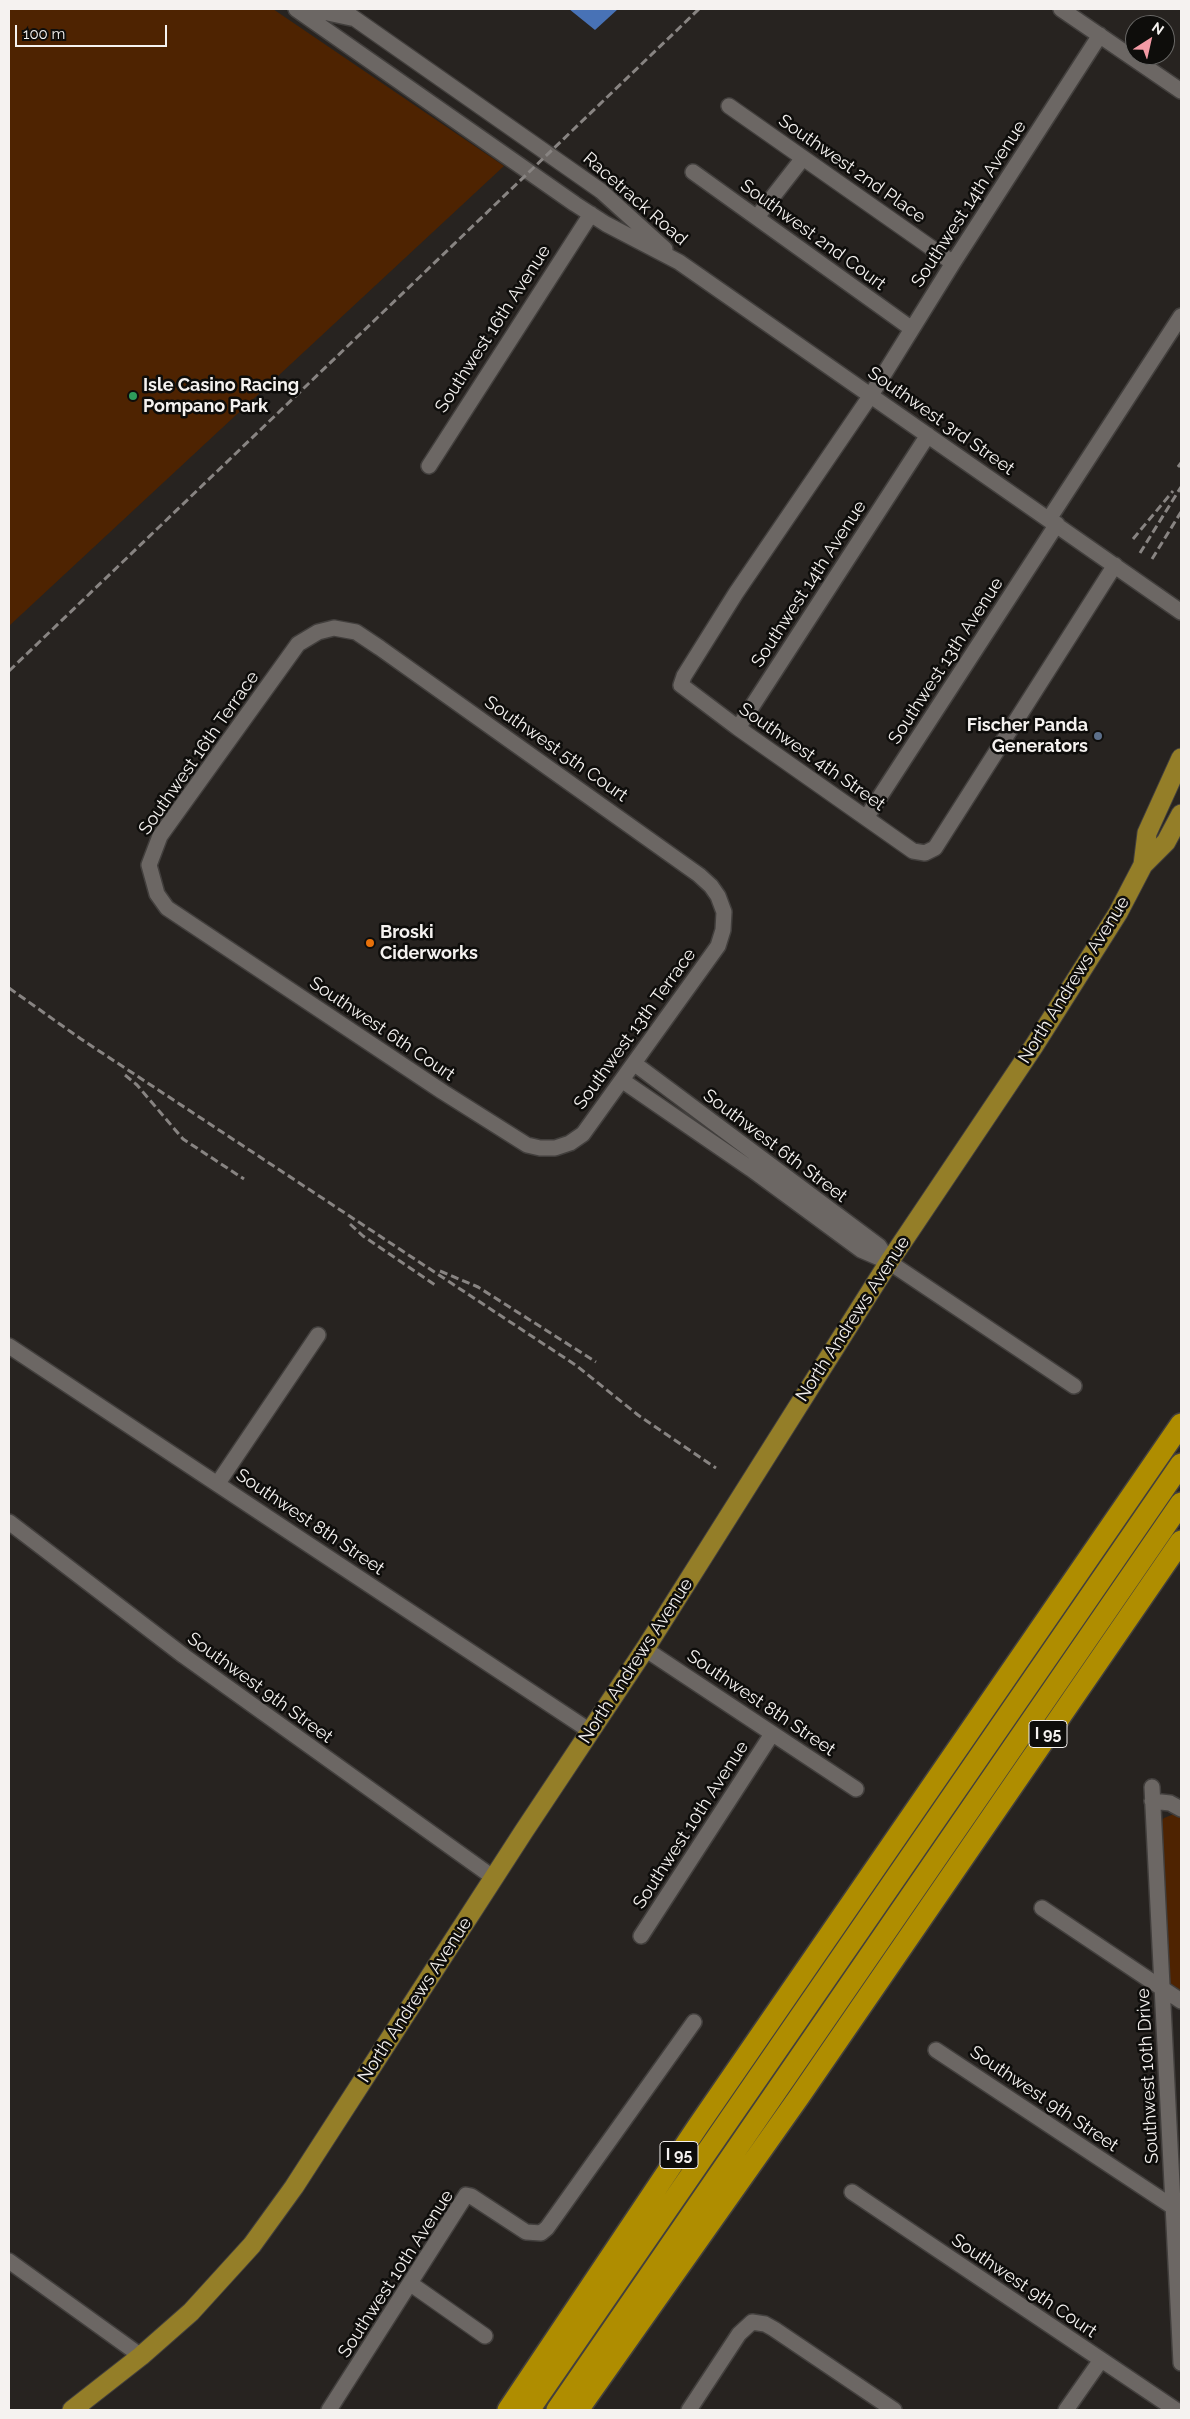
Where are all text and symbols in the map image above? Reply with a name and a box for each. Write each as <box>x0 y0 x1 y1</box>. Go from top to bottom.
scale bar <box>18 15 170 47</box>
north arrow <box>1125 15 1175 65</box>
text: N <box>1149 19 1167 38</box>
text: 100 m <box>23 25 65 43</box>
street label: Southwest 2nd Place <box>774 110 930 228</box>
street label: Southwest 14th Avenue <box>907 117 1031 291</box>
street label: Racetrack Road <box>578 148 692 250</box>
street label: Southwest 2nd Court <box>736 175 890 295</box>
street label: Southwest 16th Avenue <box>431 241 555 417</box>
street label: Southwest 3rd Street <box>863 362 1019 480</box>
place label: Isle Casino Racing Pompano Park <box>143 375 299 418</box>
marker: Isle Casino Racing Pompano Park <box>127 390 139 402</box>
street label: Southwest 14th Avenue <box>747 497 871 671</box>
street label: Southwest 13th Avenue <box>884 574 1008 748</box>
street label: Southwest 16th Terrace <box>134 667 264 839</box>
street label: Southwest 5th Court <box>480 691 632 807</box>
street label: Southwest 4th Street <box>735 698 889 816</box>
place label: Fischer Panda Generators <box>967 715 1088 758</box>
marker: Fischer Panda Generators <box>1092 730 1104 742</box>
street label: North Andrews Avenue <box>1014 892 1134 1068</box>
place label: Broski Ciderworks <box>380 922 478 964</box>
marker: Broski Ciderworks <box>364 937 376 949</box>
street label: Southwest 13th Terrace <box>569 944 701 1114</box>
street label: Southwest 6th Court <box>305 972 459 1086</box>
street label: Southwest 6th Street <box>699 1085 851 1207</box>
street label: North Andrews Avenue <box>791 1232 915 1406</box>
street label: Southwest 8th Street <box>232 1464 388 1580</box>
street label: North Andrews Avenue <box>574 1574 698 1748</box>
street label: Southwest 9th Street <box>183 1628 337 1748</box>
street label: Southwest 8th Street <box>683 1645 839 1761</box>
road number: I 95 <box>1029 1720 1067 1748</box>
street label: Southwest 10th Avenue <box>629 1737 753 1913</box>
street label: North Andrews Avenue <box>353 1913 477 2087</box>
street label: Southwest 10th Drive <box>1133 1988 1163 2164</box>
street label: Southwest 9th Street <box>966 2041 1122 2157</box>
road number: I 95 <box>660 2142 698 2168</box>
street label: Southwest 10th Avenue <box>334 2186 458 2362</box>
street label: Southwest 9th Court <box>947 2229 1101 2343</box>

